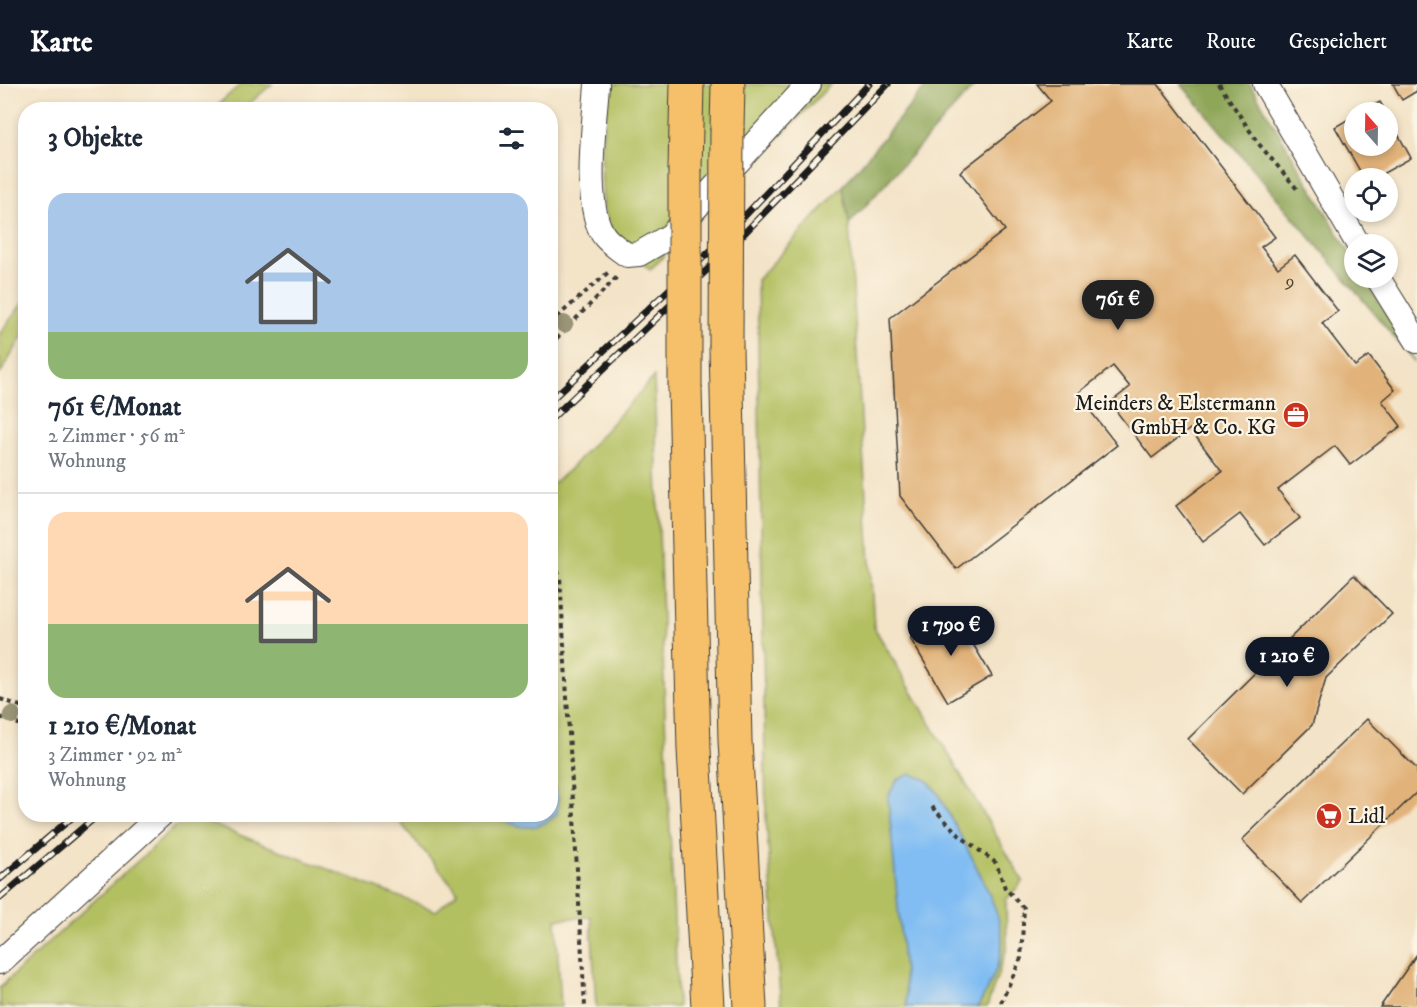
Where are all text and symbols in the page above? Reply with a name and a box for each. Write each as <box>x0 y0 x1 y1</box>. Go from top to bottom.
text: Karte <box>30 25 93 60</box>
text: Karte <box>1126 29 1173 55</box>
text: Route <box>1206 29 1256 55</box>
text: Gespeichert <box>1289 29 1387 55</box>
north arrow <box>1344 102 1398 156</box>
map controls <box>1344 102 1398 288</box>
text: 3 Objekte <box>48 122 143 155</box>
icon: filters <box>495 122 528 155</box>
button: locate <box>1344 168 1398 222</box>
icon: home <box>234 232 342 340</box>
button: layers <box>1344 234 1398 288</box>
house number: 9 <box>1285 271 1294 293</box>
pin: 761 € <box>1076 280 1160 331</box>
text: 761 € <box>1096 287 1140 312</box>
text: 761 €/Monat <box>48 391 181 424</box>
place label: Meinders & Elstermann GmbH & Co. KG <box>1075 391 1276 441</box>
office icon: Meinders & Elstermann GmbH & Co. KG <box>1281 400 1311 430</box>
text: 2 Zimmer · 56 m² <box>48 424 185 449</box>
text: Wohnung <box>48 449 126 474</box>
icon: home <box>234 551 342 659</box>
pin: 1 790 € <box>896 606 1006 657</box>
text: 1 790 € <box>922 613 980 638</box>
pin: 1 210 € <box>1232 637 1342 688</box>
text: 1 210 € <box>1259 644 1315 669</box>
text: 1 210 €/Monat <box>48 710 196 743</box>
text: 3 Zimmer · 92 m² <box>48 743 182 768</box>
text: Wohnung <box>48 768 126 793</box>
supermarket icon: Lidl <box>1314 801 1344 831</box>
place label: Lidl <box>1348 804 1386 830</box>

